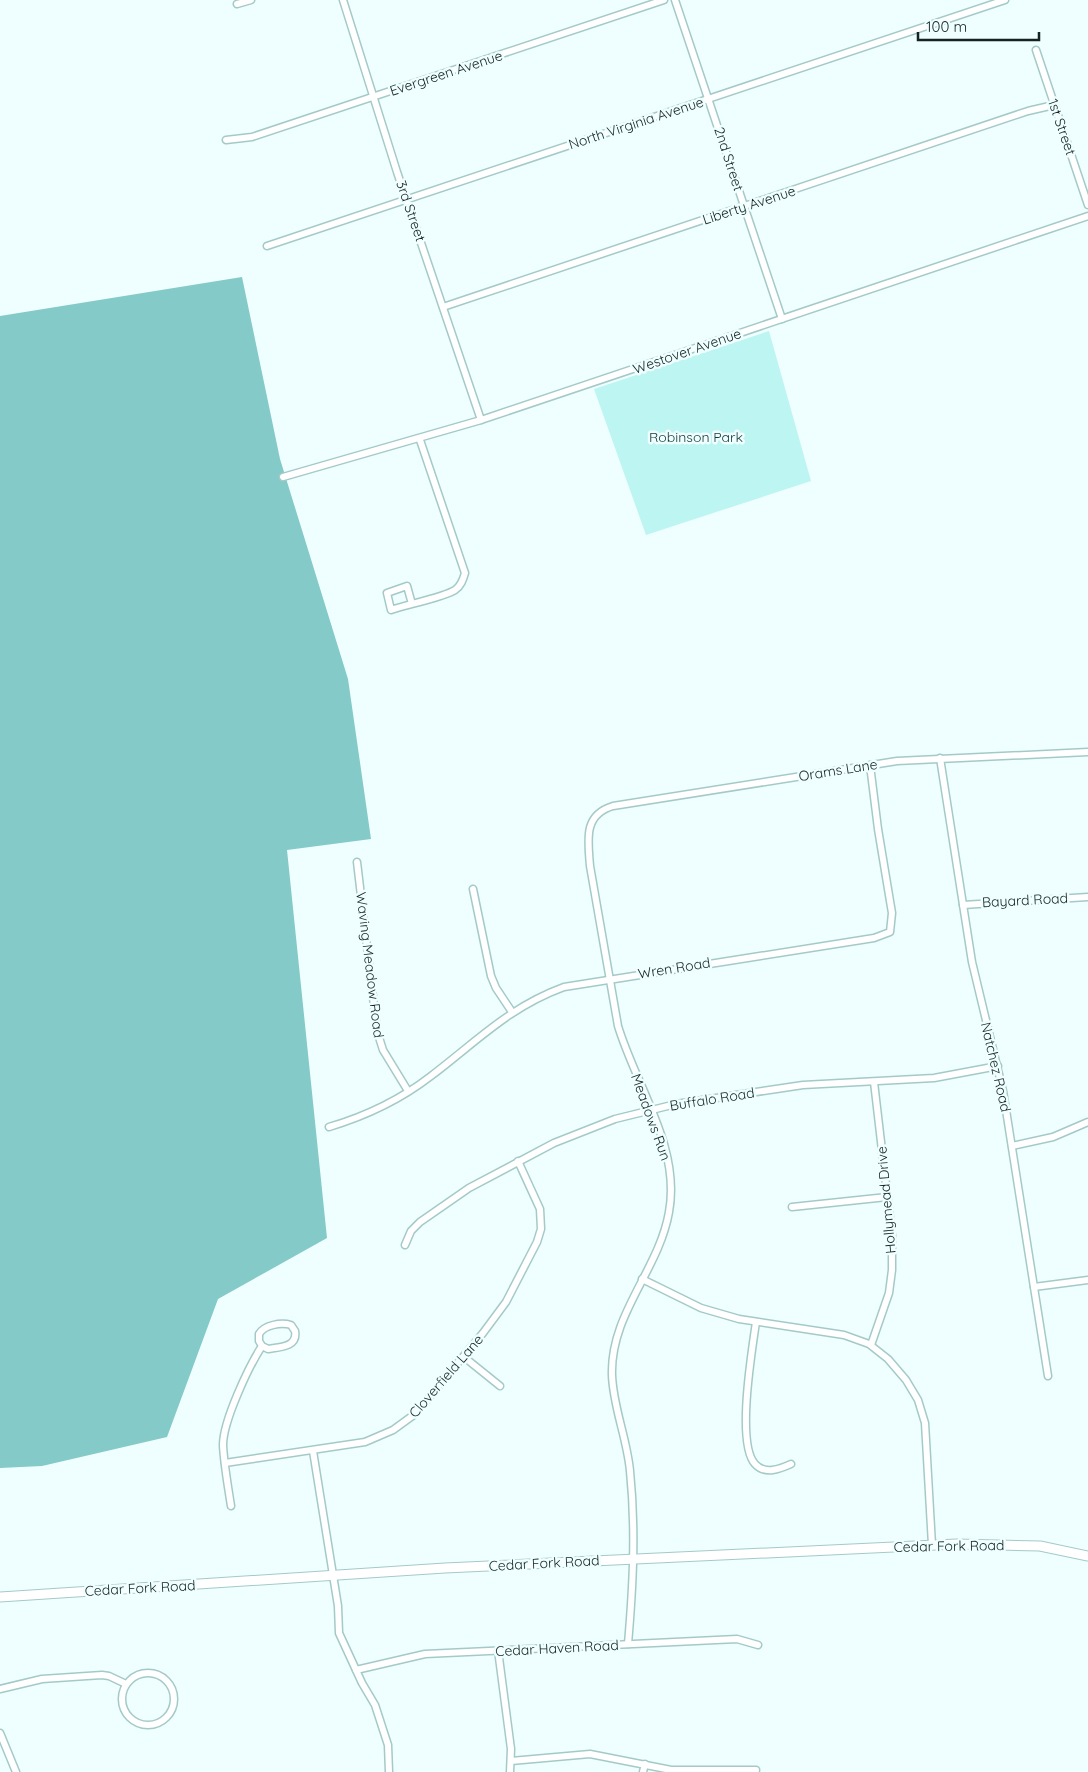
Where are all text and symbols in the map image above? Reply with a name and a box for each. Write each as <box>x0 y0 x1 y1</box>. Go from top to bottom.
scale bar <box>918 10 1039 42</box>
text: 100 m <box>926 17 967 36</box>
street label: Evergreen Avenue <box>387 46 505 100</box>
street label: North Virginia Avenue <box>566 93 706 153</box>
street label: 1st Street <box>1044 96 1080 158</box>
street label: 2nd Street <box>710 125 748 194</box>
street label: 3rd Street <box>392 178 430 244</box>
street label: Liberty Avenue <box>700 181 798 228</box>
street label: Westover Avenue <box>631 324 744 378</box>
park label: Robinson Park <box>649 428 743 446</box>
street label: Orams Lane <box>797 755 879 785</box>
street label: Bayard Road <box>982 889 1068 911</box>
street label: Waving Meadow Road <box>352 891 388 1039</box>
street label: Wren Road <box>636 953 712 983</box>
street label: Natchez Road <box>977 1020 1015 1114</box>
street label: Meadows Run <box>627 1071 675 1163</box>
street label: Buffalo Road <box>668 1083 756 1115</box>
street label: Hollymead Drive <box>872 1145 900 1255</box>
street label: Cloverfield Lane <box>405 1331 487 1421</box>
street label: Cedar Fork Road <box>893 1536 1005 1556</box>
street label: Cedar Fork Road <box>488 1551 600 1575</box>
street label: Cedar Fork Road <box>84 1576 196 1600</box>
street label: Cedar Haven Road <box>495 1636 619 1660</box>

